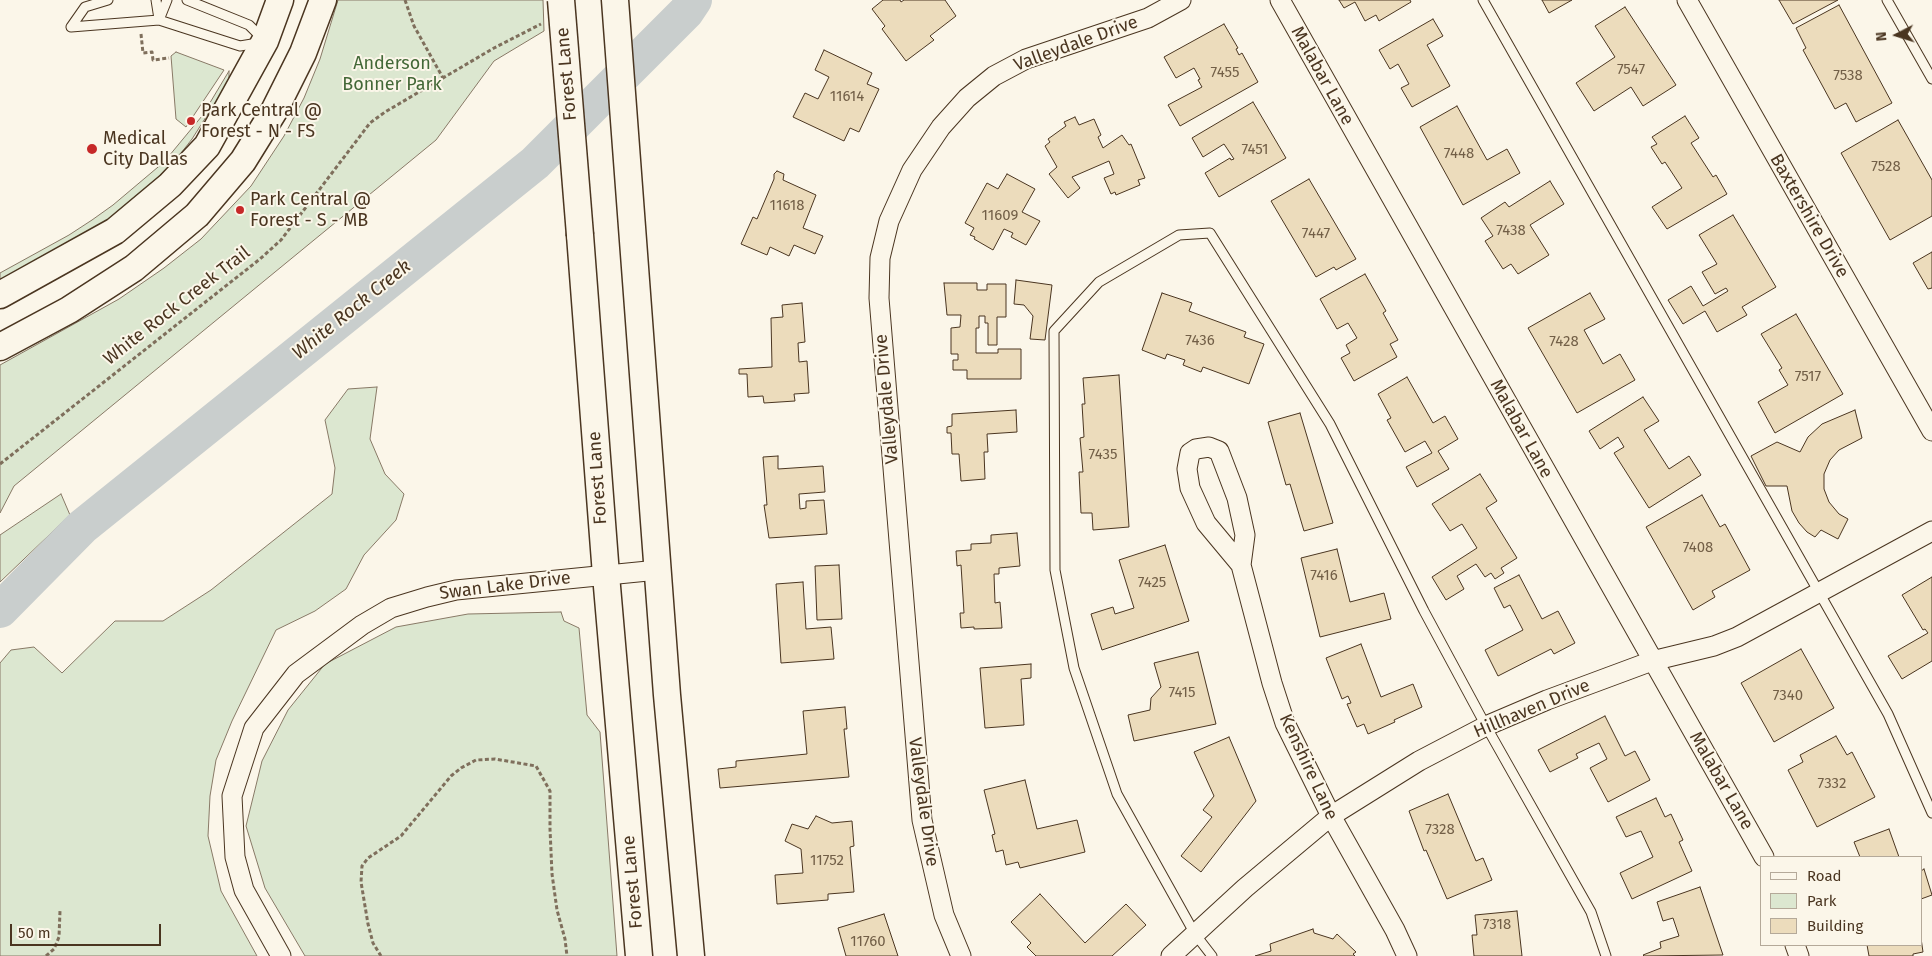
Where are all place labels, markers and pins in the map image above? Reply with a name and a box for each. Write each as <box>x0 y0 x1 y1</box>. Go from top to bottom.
place label: Park Central @ Forest - N - FS <box>201 100 322 142</box>
marker: Park Central @ Forest - N - FS <box>185 115 197 127</box>
place label: Medical City Dallas <box>103 128 188 170</box>
marker: Medical City Dallas <box>85 142 99 156</box>
place label: Park Central @ Forest - S - MB <box>250 189 371 232</box>
marker: Park Central @ Forest - S - MB <box>234 204 246 216</box>

